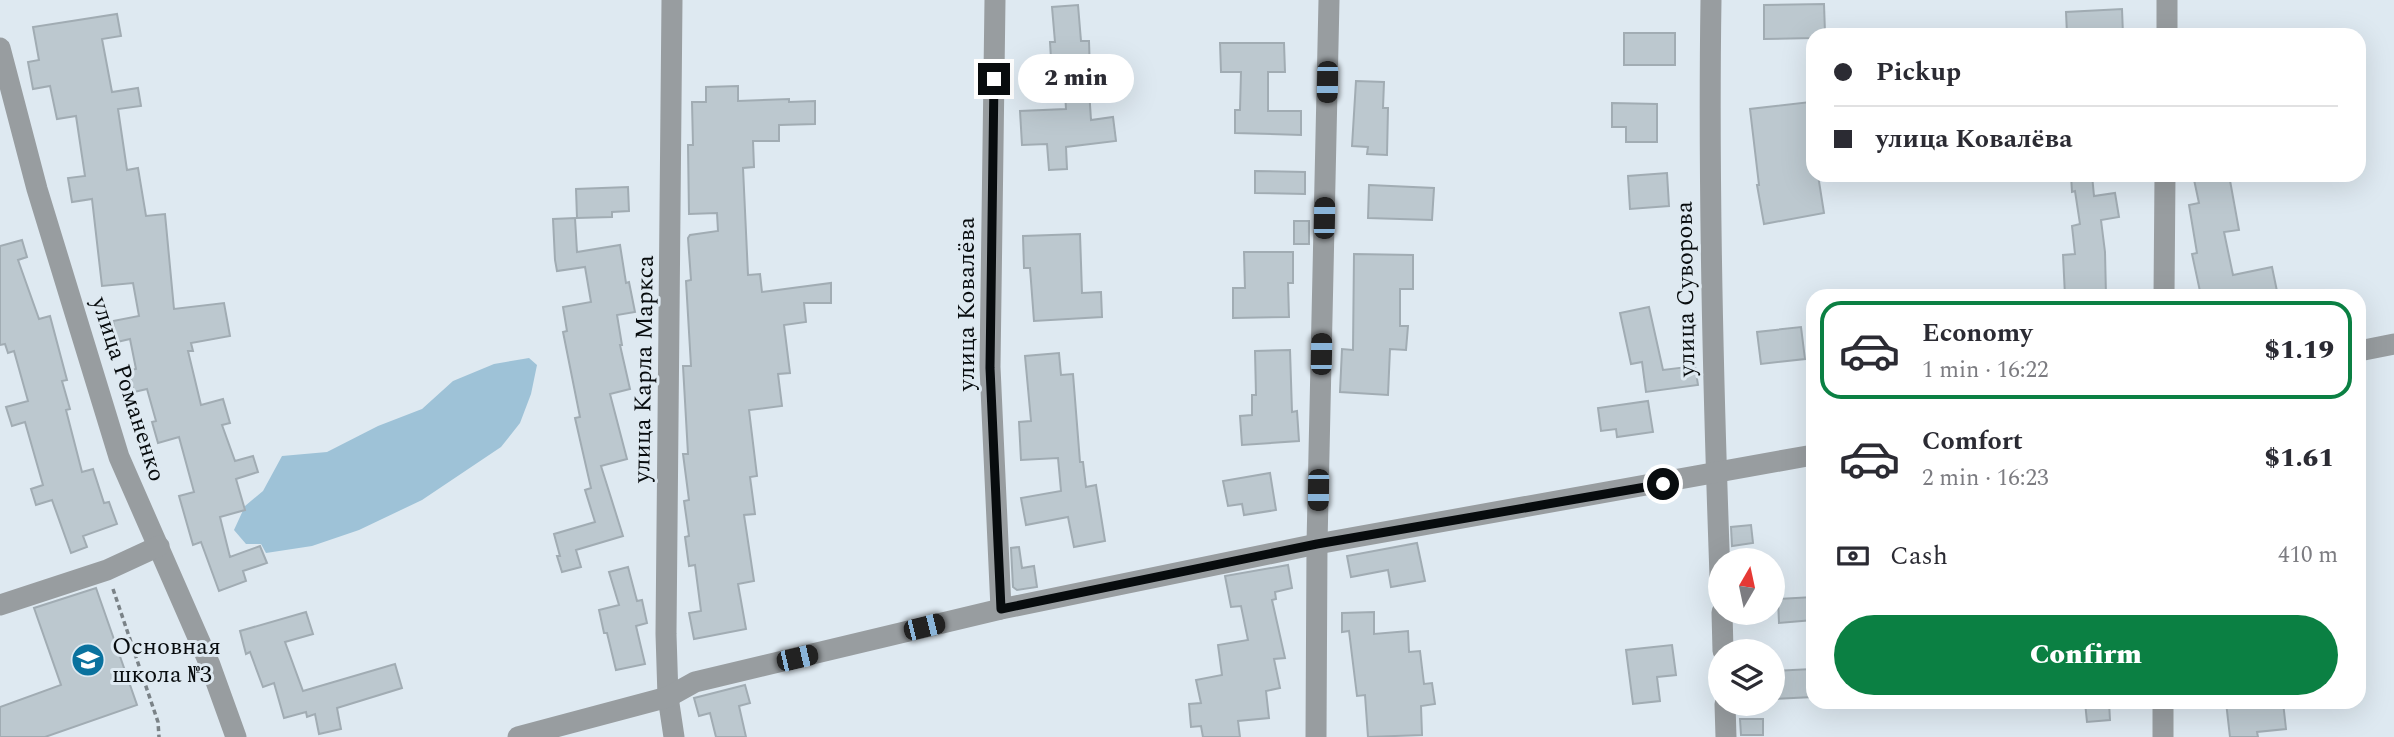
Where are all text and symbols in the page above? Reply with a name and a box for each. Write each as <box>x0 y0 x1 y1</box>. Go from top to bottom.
text: Pickup <box>1876 52 1961 92</box>
callout: 2 min <box>1018 55 1134 104</box>
text: 2 min <box>1044 61 1108 96</box>
car <box>1317 61 1338 103</box>
route end <box>978 63 1010 95</box>
text: улица Ковалёва <box>1876 119 2073 159</box>
car <box>1314 197 1335 239</box>
street label: улица Суворова <box>1666 201 1706 378</box>
street label: улица Ковалёва <box>949 217 985 392</box>
street label: улица Карла Маркса <box>624 255 664 484</box>
street label: улица Романенко <box>81 291 175 486</box>
text: Economy <box>1922 313 2032 353</box>
icon: car <box>1838 319 1901 382</box>
text: $1.19 <box>2264 330 2334 370</box>
car <box>1311 333 1332 375</box>
text: 1 min · 16:22 <box>1922 353 2049 388</box>
text: Comfort <box>1922 421 2023 461</box>
icon: car <box>1838 427 1901 490</box>
text: $1.61 <box>2264 438 2334 478</box>
text: 2 min · 16:23 <box>1922 461 2049 496</box>
route start <box>1647 468 1679 500</box>
car <box>1308 469 1329 511</box>
text: Cash <box>1890 536 1948 576</box>
icon: cash <box>1834 537 1872 575</box>
text: 410 m <box>2278 538 2338 573</box>
north arrow <box>1708 548 1785 625</box>
map controls <box>1708 548 1785 716</box>
car <box>902 612 947 642</box>
button: Confirm <box>1834 615 2338 695</box>
place label: Основная школа №3 <box>112 629 221 693</box>
button: layers <box>1708 639 1785 716</box>
school or university icon: Основная школа №3 <box>69 641 107 679</box>
car <box>775 643 820 673</box>

